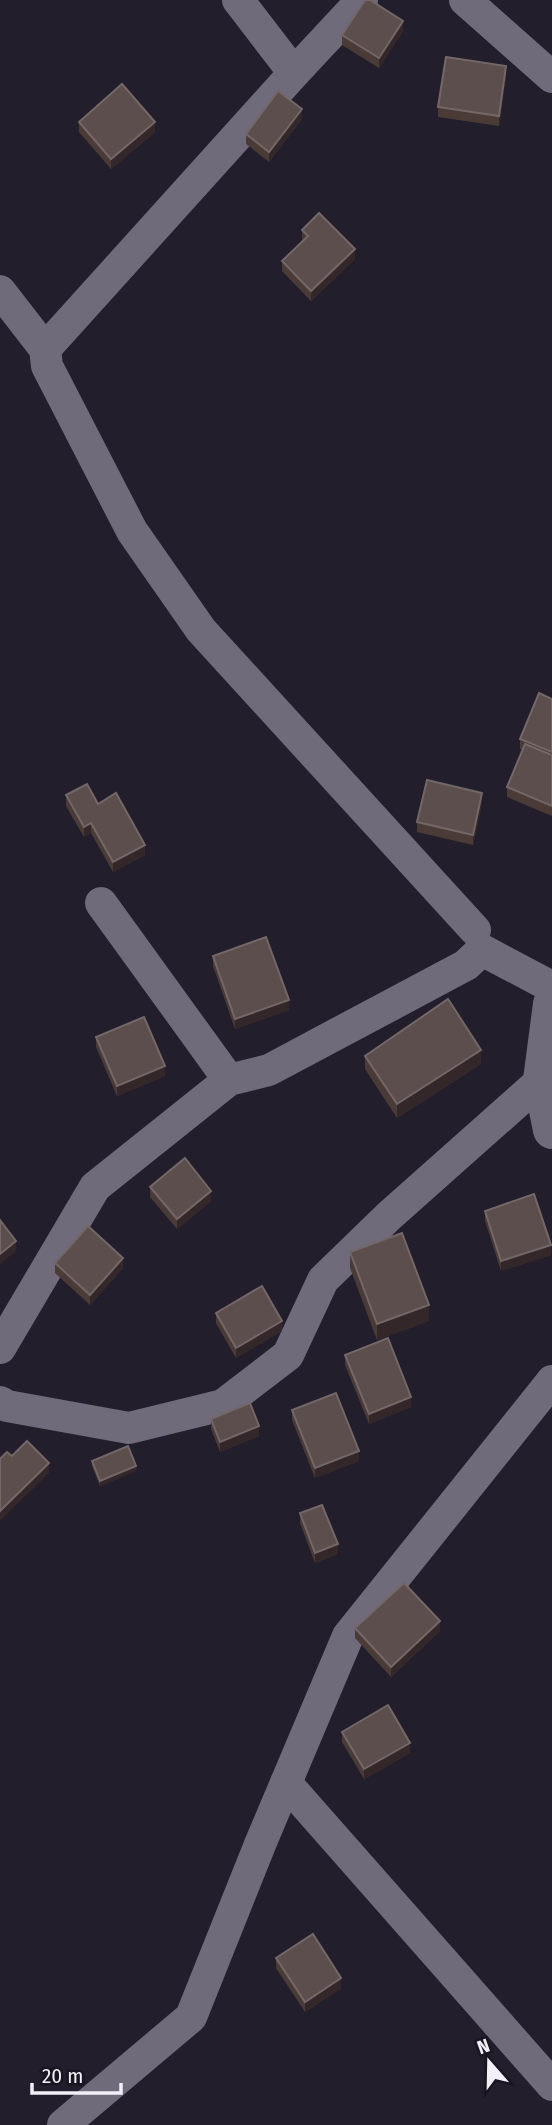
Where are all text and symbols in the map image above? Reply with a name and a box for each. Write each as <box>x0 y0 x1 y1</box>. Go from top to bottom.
north arrow <box>454 2027 524 2097</box>
text: N <box>474 2034 493 2059</box>
scale bar <box>32 2052 121 2096</box>
text: 20 m <box>42 2063 83 2089</box>

